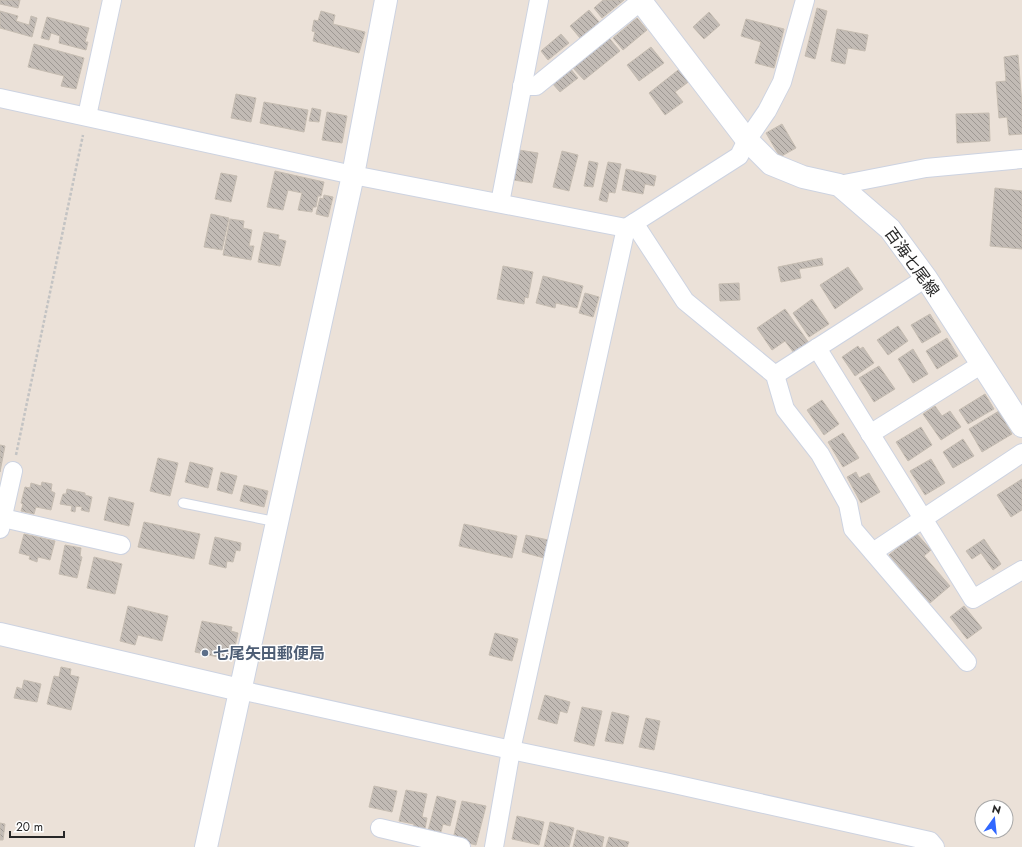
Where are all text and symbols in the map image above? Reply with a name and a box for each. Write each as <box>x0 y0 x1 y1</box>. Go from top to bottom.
street label: 百海七尾線 <box>879 223 945 301</box>
place label: 七尾矢田郵便局 <box>213 642 325 665</box>
marker: 七尾矢田郵便局 <box>200 648 210 658</box>
north arrow <box>974 799 1014 839</box>
text: N <box>990 800 1003 818</box>
scale bar <box>10 813 64 839</box>
text: 20 m <box>16 818 43 836</box>

